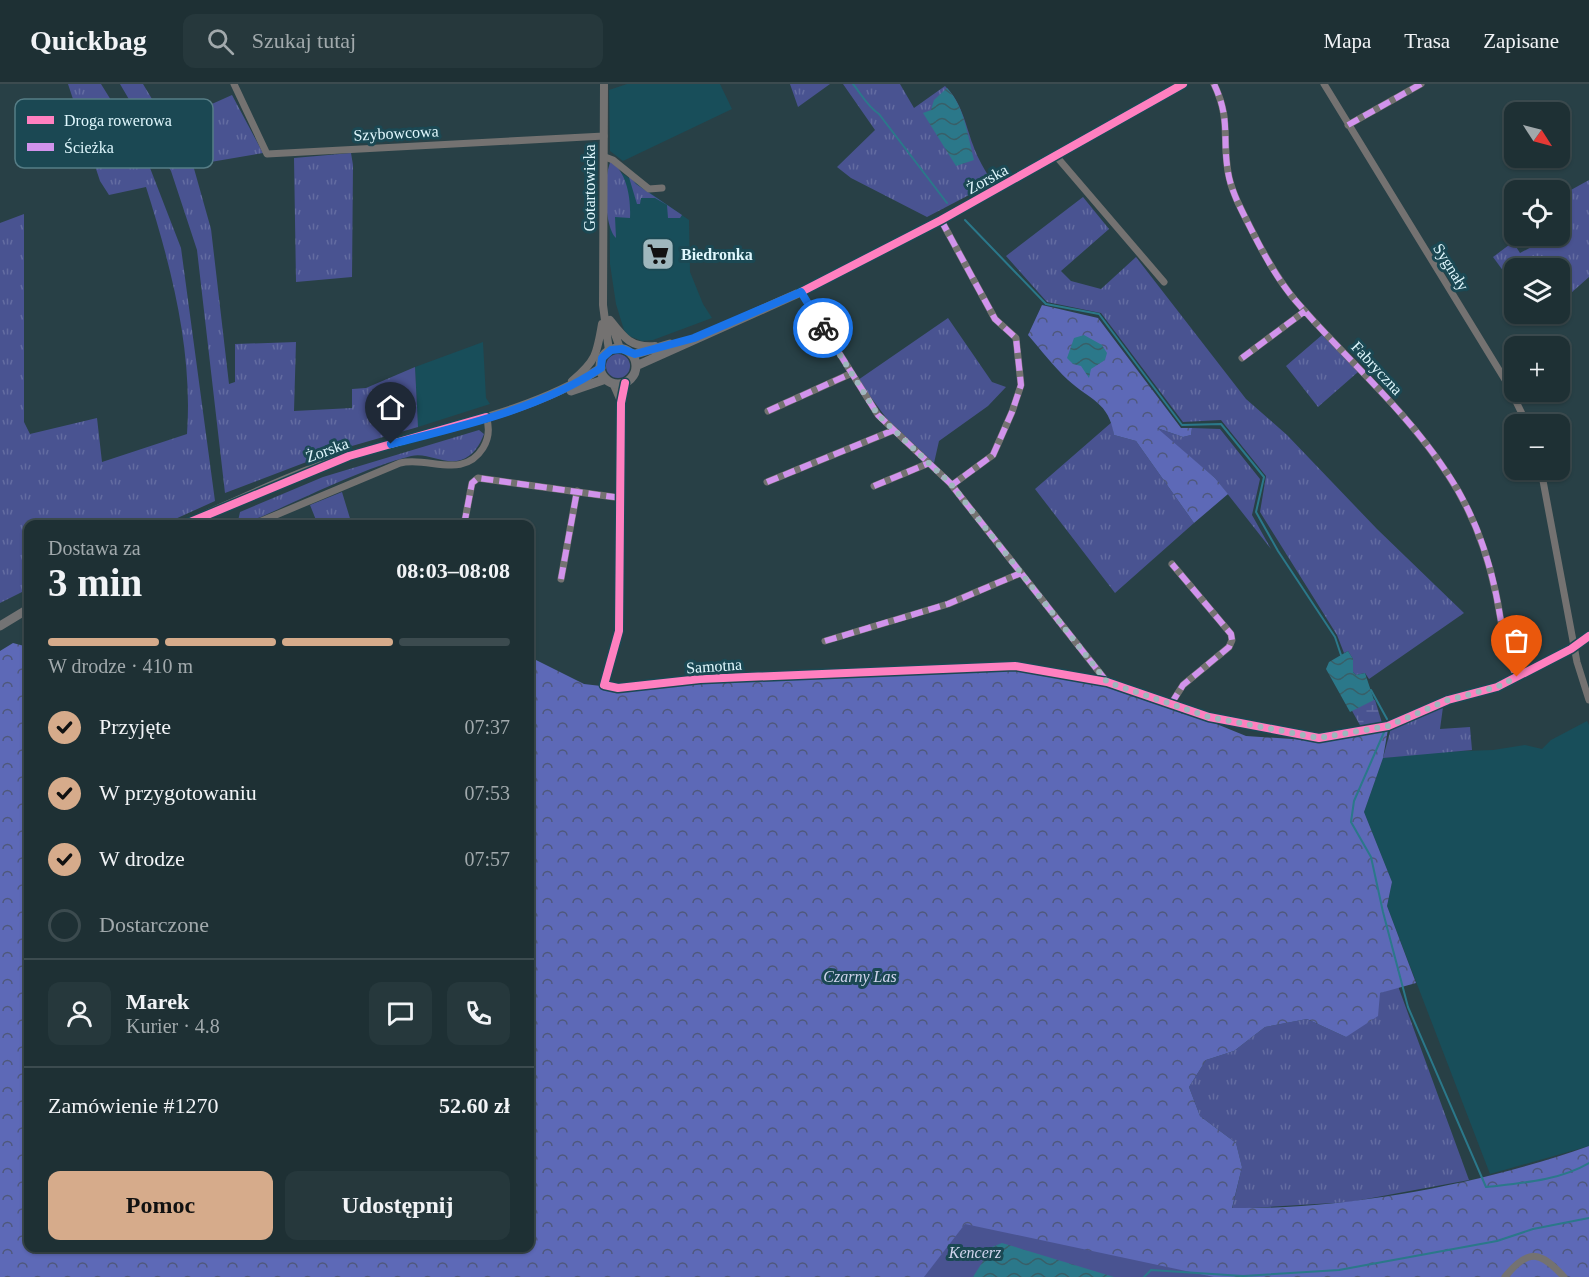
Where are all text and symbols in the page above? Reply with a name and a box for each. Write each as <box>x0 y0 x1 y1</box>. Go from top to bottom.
search box <box>183 14 603 68</box>
text: Quickbag <box>30 25 147 56</box>
icon: search <box>204 25 237 58</box>
text: Szukaj tutaj <box>252 28 356 53</box>
text: Mapa <box>1323 29 1371 53</box>
text: Trasa <box>1404 29 1450 53</box>
text: Zapisane <box>1483 29 1559 53</box>
legend <box>15 99 213 168</box>
north arrow <box>1504 102 1570 168</box>
map controls <box>1504 102 1570 480</box>
text: Droga rowerowa <box>64 112 172 130</box>
street label: Szybowcowa <box>353 122 439 145</box>
text: Ścieżka <box>64 138 114 156</box>
street label: Gotartowicka <box>581 144 598 232</box>
street label: Żorska <box>963 161 1011 197</box>
button: locate <box>1504 180 1570 246</box>
supermarket icon: Biedronka <box>640 236 676 272</box>
street label: Sygnały <box>1429 240 1472 294</box>
place label: Biedronka <box>681 246 753 263</box>
button: layers <box>1504 258 1570 324</box>
courier <box>793 298 853 358</box>
icon: bike <box>807 312 840 345</box>
button: + <box>1504 336 1570 402</box>
street label: Fabryczna <box>1347 338 1406 399</box>
pin <box>365 382 416 444</box>
icon: home <box>374 391 407 424</box>
button: − <box>1504 414 1570 480</box>
street label: Żorska <box>303 434 351 466</box>
text: Dostawa za <box>48 537 141 559</box>
text: 08:03–08:08 <box>396 558 510 583</box>
text: 3 min <box>48 561 142 604</box>
pin <box>1491 615 1542 677</box>
icon: bag <box>1500 624 1533 657</box>
text: W drodze · 410 m <box>48 655 193 677</box>
street label: Samotna <box>685 656 743 676</box>
icon: check <box>48 711 81 744</box>
text: Przyjęte <box>99 714 171 739</box>
text: 07:37 <box>464 716 510 738</box>
icon: check <box>48 777 81 810</box>
text: W przygotowaniu <box>99 780 257 805</box>
text: 07:53 <box>464 782 510 804</box>
icon: check <box>48 843 81 876</box>
text: W drodze <box>99 846 185 871</box>
text: 07:57 <box>464 848 510 870</box>
text: Dostarczone <box>99 912 209 937</box>
park label: Czarny Las <box>823 968 897 986</box>
button: person <box>48 982 111 1045</box>
button: chat <box>369 982 432 1045</box>
button: phone <box>447 982 510 1045</box>
text: Marek <box>126 989 189 1014</box>
text: Kurier · 4.8 <box>126 1015 220 1037</box>
text: Zamówienie #1270 <box>48 1093 218 1118</box>
text: 52.60 zł <box>439 1093 510 1118</box>
button: Pomoc <box>48 1171 273 1240</box>
button: Udostępnij <box>285 1171 510 1240</box>
park label: Kencerz <box>948 1244 1002 1261</box>

